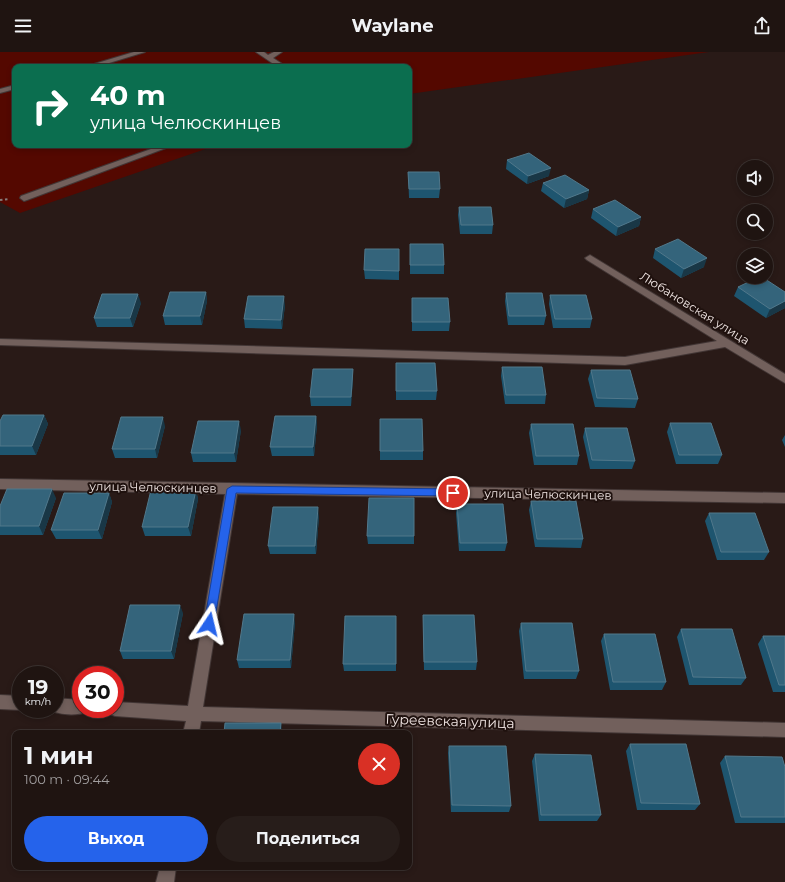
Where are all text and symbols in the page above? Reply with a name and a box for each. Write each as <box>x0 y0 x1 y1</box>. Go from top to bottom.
icon: menu <box>12 15 34 37</box>
text: Waylane <box>351 15 434 37</box>
icon: share <box>751 15 773 37</box>
text: 40 m <box>90 78 166 112</box>
icon: right <box>24 80 76 132</box>
text: улица Челюскинцев <box>90 112 281 134</box>
map controls <box>737 160 773 284</box>
button: sound <box>737 160 773 196</box>
button: search <box>737 204 773 240</box>
button: layers <box>737 248 773 284</box>
street label: Любановская улица <box>638 268 752 348</box>
pin <box>436 476 470 510</box>
street label: улица Челюскинцев <box>88 478 217 496</box>
icon: arrive <box>442 482 464 504</box>
street label: улица Челюскинцев <box>483 485 612 503</box>
position arrow <box>188 603 230 645</box>
speed limit sign: 30 <box>72 666 124 718</box>
text: 19 <box>28 675 48 699</box>
text: km/h <box>25 695 51 708</box>
street label: Гуреевская улица <box>385 710 515 732</box>
text: 1 мин <box>24 741 93 770</box>
button: close <box>358 743 400 785</box>
text: 100 m · 09:44 <box>24 771 110 787</box>
button: Выход <box>24 816 208 862</box>
button: Поделиться <box>216 816 400 862</box>

